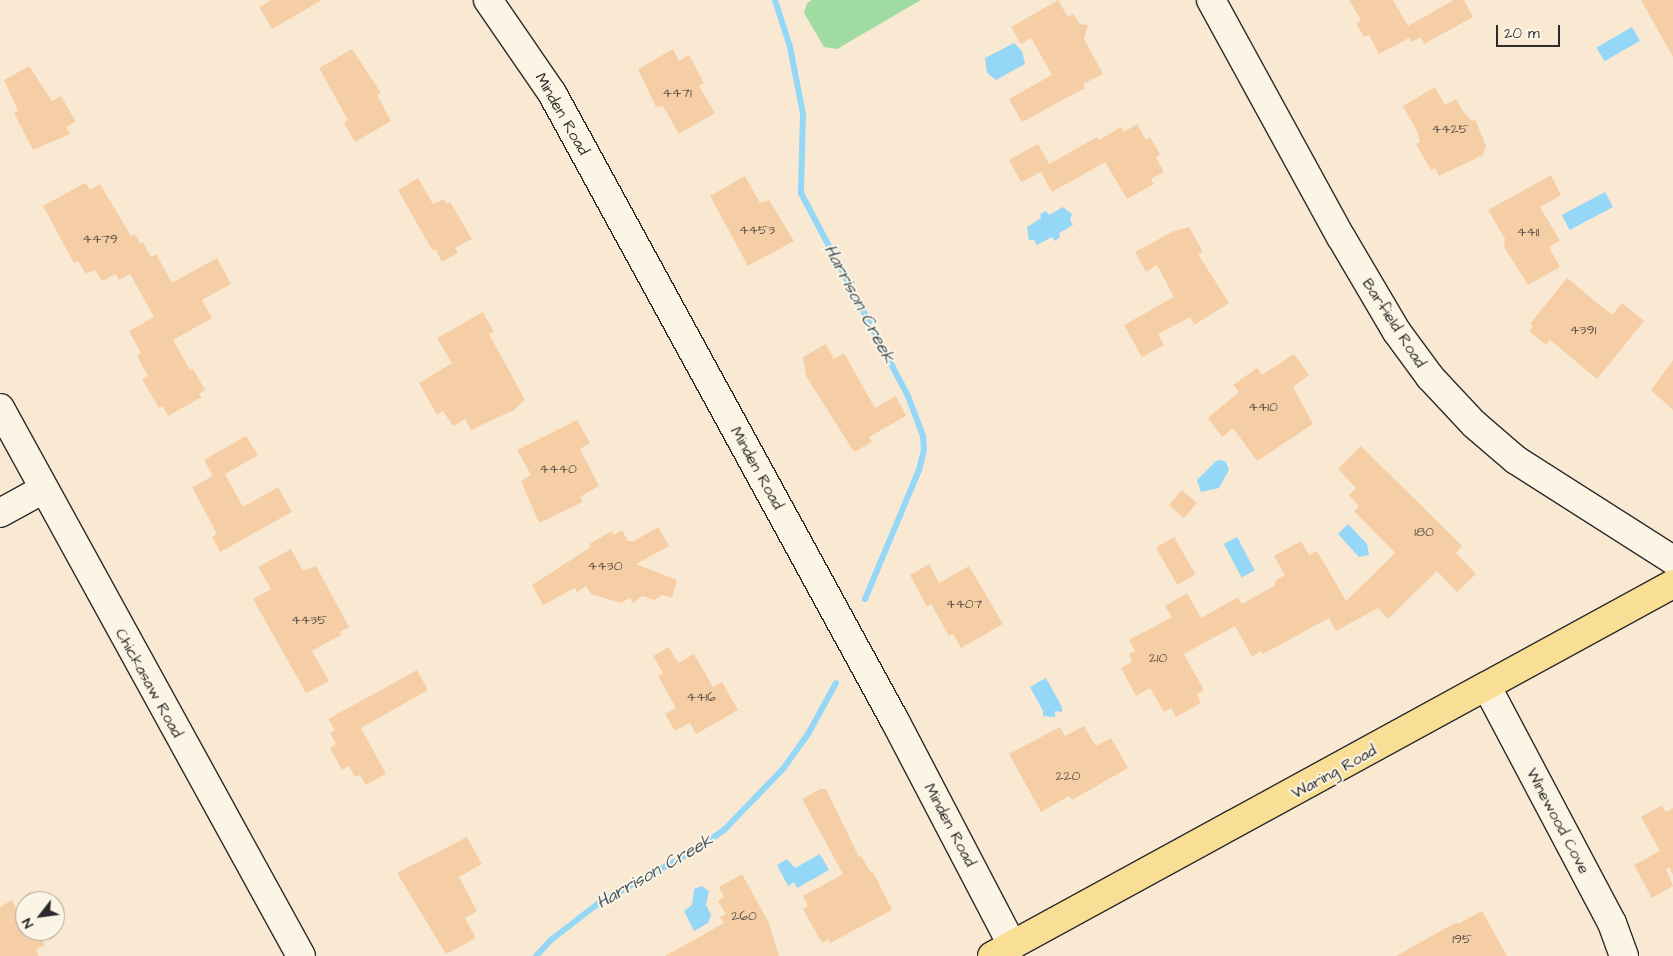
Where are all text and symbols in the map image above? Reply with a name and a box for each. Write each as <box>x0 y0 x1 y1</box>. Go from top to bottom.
scale bar <box>1498 15 1562 47</box>
text: 20 m <box>1504 23 1540 44</box>
street label: Minden Road <box>531 70 593 158</box>
house number: 4471 <box>662 85 692 101</box>
house number: 4425 <box>1432 121 1468 137</box>
house number: 4453 <box>739 222 775 238</box>
house number: 4411 <box>1517 224 1539 240</box>
house number: 4479 <box>82 231 118 247</box>
water label: Harrison Creek <box>819 241 899 367</box>
street label: Barfield Road <box>1358 275 1430 371</box>
house number: 4391 <box>1570 322 1596 338</box>
house number: 4410 <box>1248 399 1278 415</box>
street label: Minden Road <box>726 423 788 513</box>
house number: 4440 <box>539 461 577 477</box>
house number: 180 <box>1414 524 1434 540</box>
house number: 4430 <box>587 558 623 574</box>
house number: 4407 <box>946 596 982 612</box>
house number: 4435 <box>291 612 327 628</box>
street label: Chickasaw Road <box>111 625 187 741</box>
house number: 210 <box>1149 650 1167 666</box>
house number: 4416 <box>686 689 716 705</box>
street label: Waring Road <box>1288 741 1380 803</box>
street label: Winewood Cove <box>1522 765 1594 877</box>
house number: 220 <box>1056 768 1080 784</box>
street label: Minden Road <box>920 780 980 870</box>
water label: Harrison Creek <box>593 830 717 914</box>
north arrow <box>15 891 65 941</box>
house number: 260 <box>731 908 757 924</box>
text: N <box>17 914 39 932</box>
house number: 195 <box>1452 931 1472 947</box>

